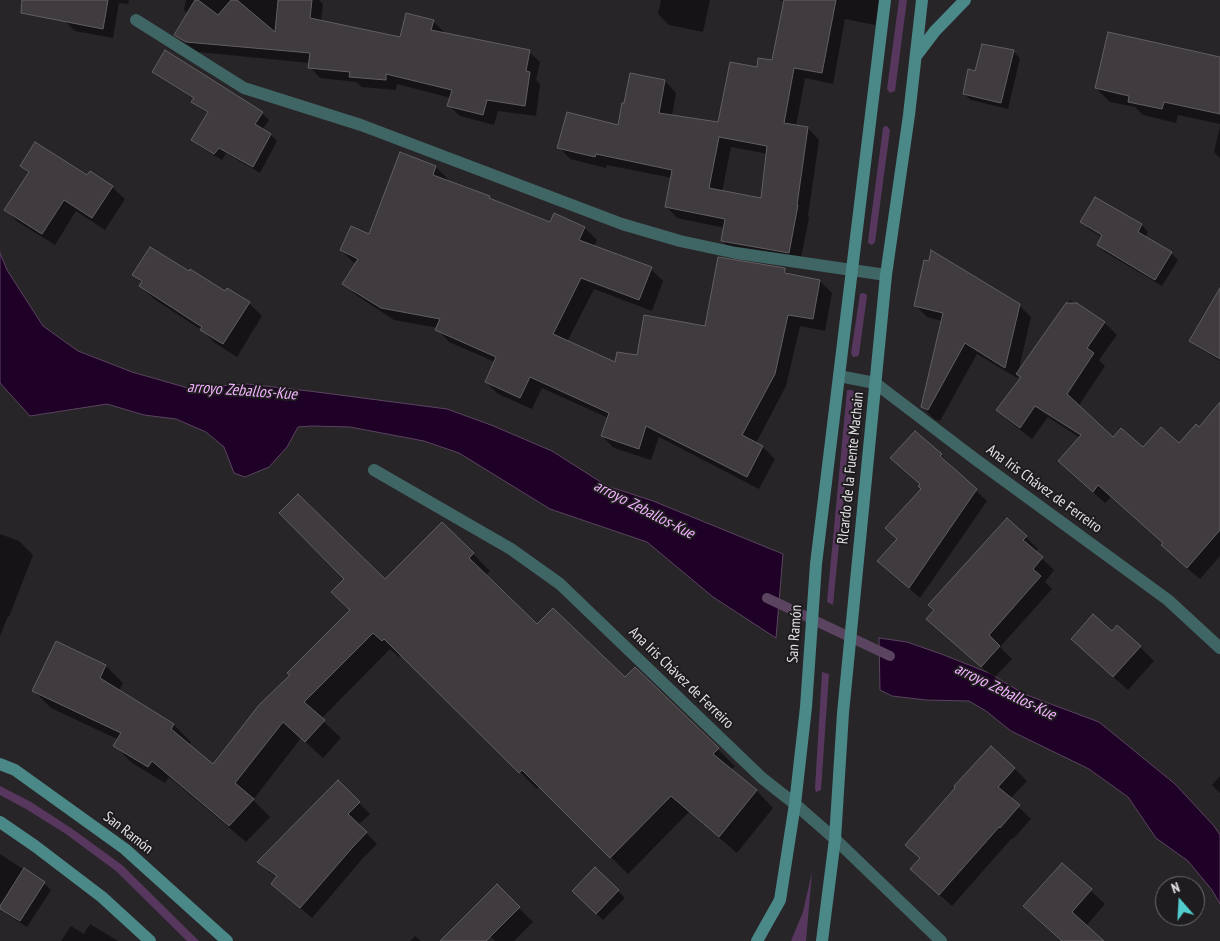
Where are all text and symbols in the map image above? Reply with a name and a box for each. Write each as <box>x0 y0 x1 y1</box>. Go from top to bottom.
water label: arroyo Zeballos-Kue <box>186 378 298 404</box>
street label: RIcardo de la Fuente Machain <box>834 391 868 545</box>
street label: Ana Iris Chávez de Ferreiro <box>983 441 1105 537</box>
water label: arroyo Zeballos-Kue <box>591 476 697 544</box>
street label: San Ramón <box>784 604 806 664</box>
street label: Ana Iris Chávez de Ferreiro <box>625 623 737 733</box>
water label: arroyo Zeballos-Kue <box>951 659 1059 725</box>
street label: San Ramón <box>100 808 156 858</box>
north arrow <box>1155 876 1205 926</box>
text: N <box>1169 878 1182 898</box>

